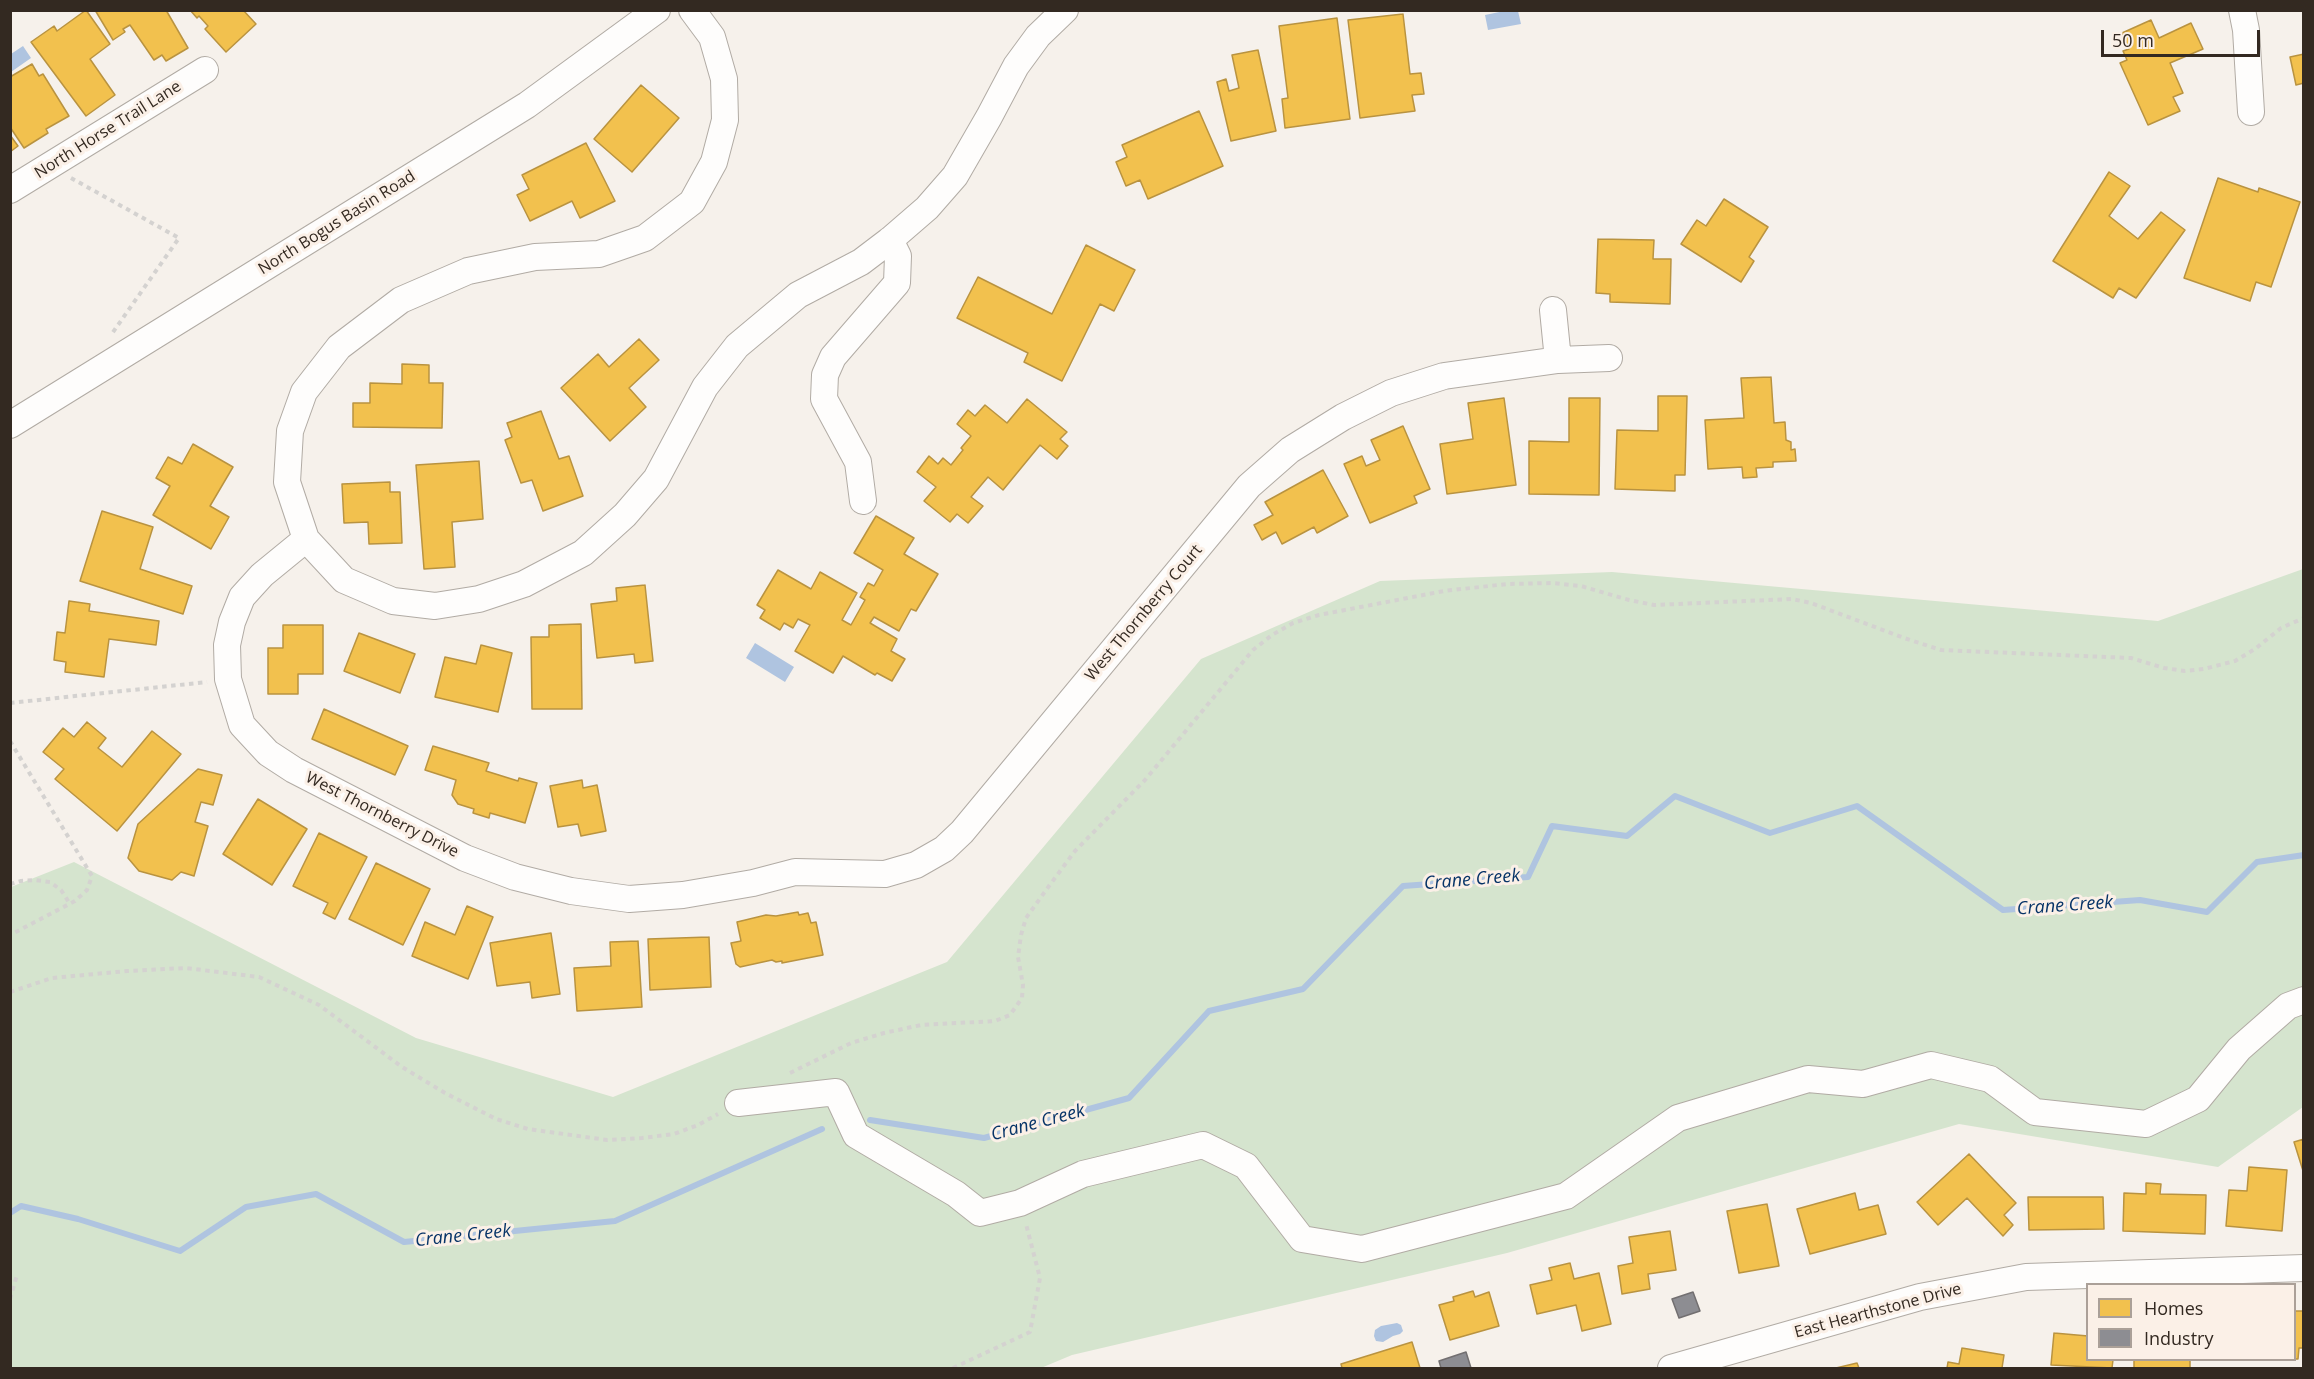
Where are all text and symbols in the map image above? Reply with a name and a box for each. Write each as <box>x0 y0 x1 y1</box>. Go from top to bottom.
scale bar <box>2104 18 2263 56</box>
text: 50 m <box>2112 28 2154 52</box>
street label: North Horse Trail Lane <box>31 77 185 183</box>
street label: North Bogus Basin Road <box>255 167 419 279</box>
street label: West Thornberry Court <box>1081 541 1207 685</box>
street label: West Thornberry Drive <box>302 768 462 862</box>
water label: Crane Creek <box>1423 865 1521 895</box>
water label: Crane Creek <box>2016 892 2114 920</box>
water label: Crane Creek <box>989 1100 1087 1146</box>
water label: Crane Creek <box>414 1220 512 1252</box>
street label: East Hearthstone Drive <box>1792 1279 1964 1343</box>
legend <box>2086 1283 2296 1361</box>
text: Homes <box>2144 1296 2203 1320</box>
text: Industry <box>2144 1326 2214 1350</box>

